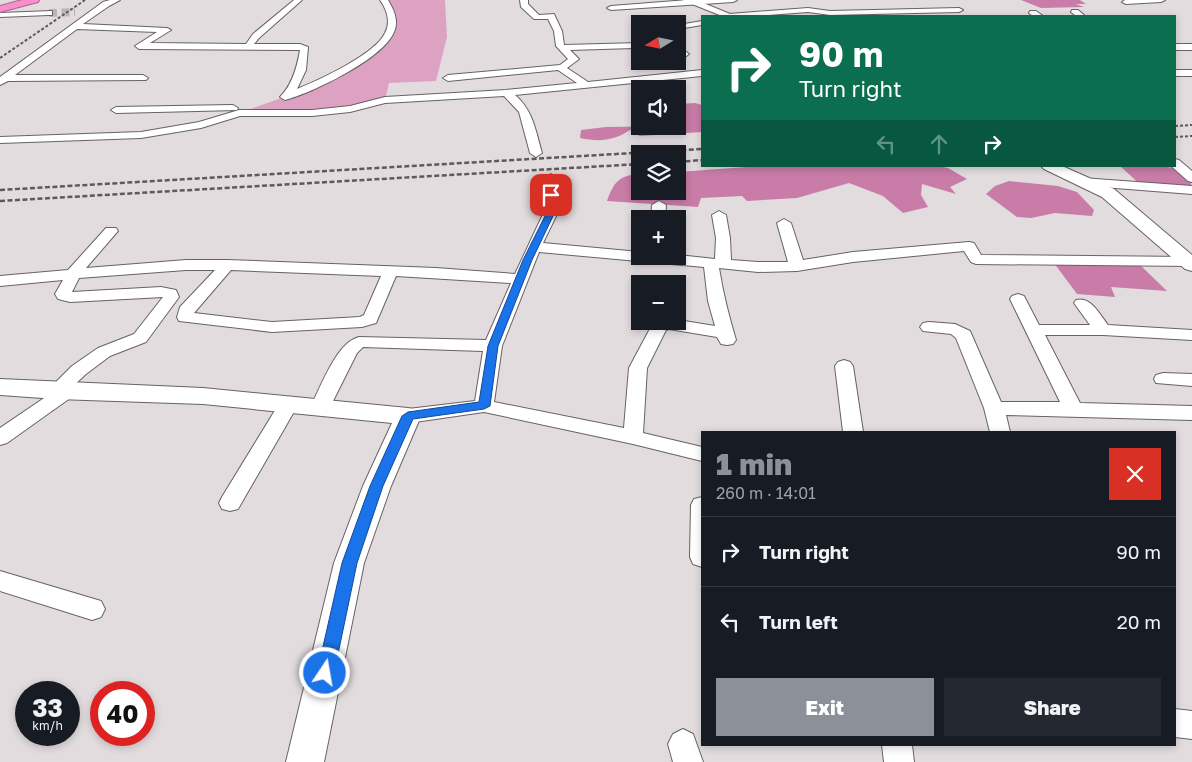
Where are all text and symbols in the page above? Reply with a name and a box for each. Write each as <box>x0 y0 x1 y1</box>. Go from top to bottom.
north arrow <box>631 15 686 70</box>
map controls <box>631 15 686 330</box>
text: 90 m <box>799 33 883 75</box>
icon: right <box>716 35 781 100</box>
text: Turn right <box>799 75 902 102</box>
button: sound <box>631 80 686 135</box>
icon: left <box>872 130 900 158</box>
icon: ahead <box>925 130 953 158</box>
icon: right <box>978 130 1006 158</box>
button: layers <box>631 145 686 200</box>
pin <box>530 174 572 216</box>
icon: arrive <box>537 181 565 209</box>
button: + <box>631 210 686 265</box>
button: − <box>631 275 686 330</box>
text: 1 min <box>716 446 792 482</box>
button: close <box>1109 448 1161 500</box>
text: 260 m · 14:01 <box>716 483 816 503</box>
icon: right <box>716 538 744 566</box>
text: Turn right <box>759 540 849 563</box>
text: 90 m <box>1116 540 1161 563</box>
icon: left <box>716 608 744 636</box>
text: Turn left <box>759 610 838 633</box>
text: 20 m <box>1117 610 1161 633</box>
position arrow <box>298 646 350 698</box>
button: Exit <box>716 678 934 736</box>
button: Share <box>944 678 1161 736</box>
speed limit sign: 40 <box>90 681 155 746</box>
text: 33 <box>32 692 63 723</box>
text: km/h <box>32 718 63 733</box>

